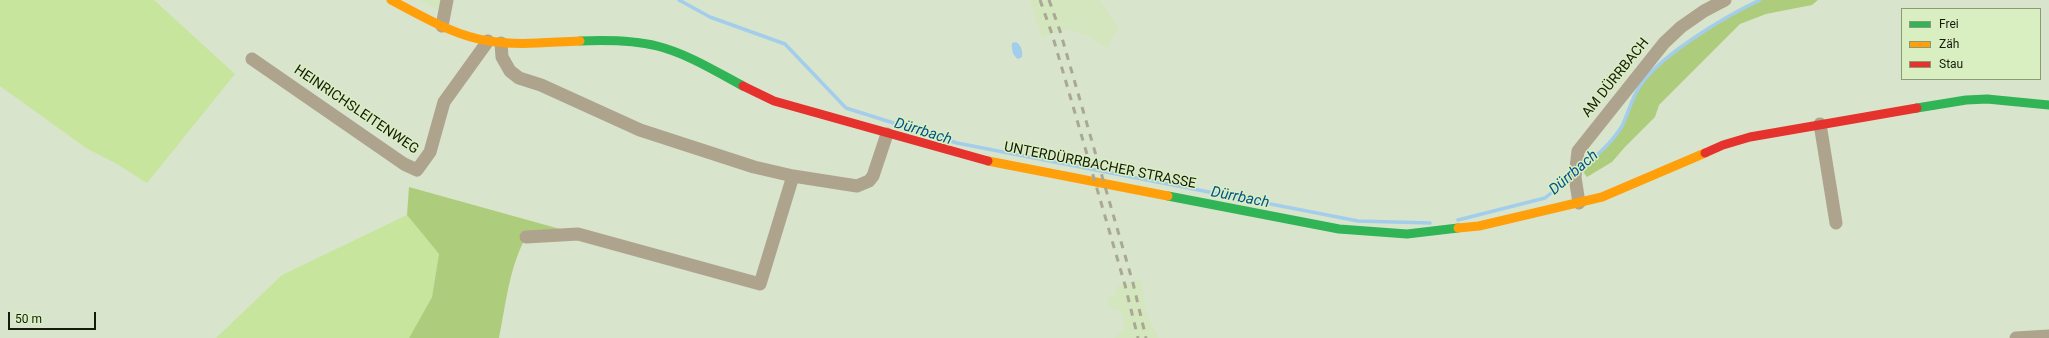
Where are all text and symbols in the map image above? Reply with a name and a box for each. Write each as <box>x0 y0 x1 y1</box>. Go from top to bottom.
legend <box>1901 8 2041 80</box>
text: Frei <box>1939 17 1959 31</box>
street label: AM DÜRRBACH <box>1579 35 1653 121</box>
text: Zäh <box>1939 37 1959 51</box>
text: Stau <box>1939 57 1963 71</box>
street label: HEINRICHSLEITENWEG <box>290 62 422 158</box>
water label: Dürrbach <box>892 115 954 149</box>
street label: UNTERDÜRRBACHER STRASSE <box>1003 139 1197 193</box>
water label: Dürrbach <box>1546 147 1602 199</box>
water label: Dürrbach <box>1209 184 1271 212</box>
scale bar <box>10 304 98 330</box>
text: 50 m <box>15 312 42 326</box>

